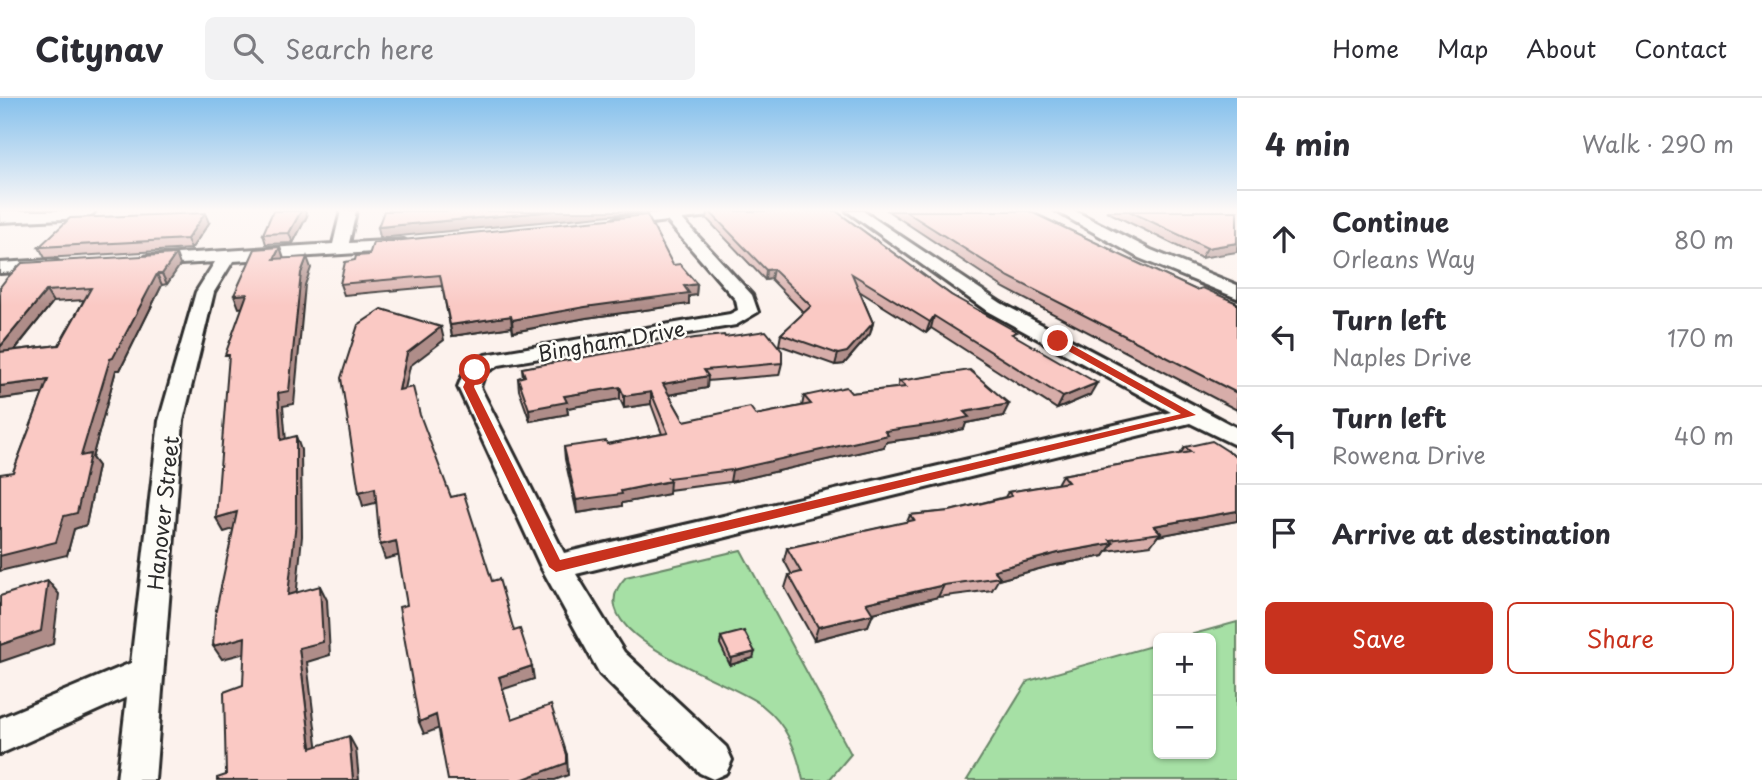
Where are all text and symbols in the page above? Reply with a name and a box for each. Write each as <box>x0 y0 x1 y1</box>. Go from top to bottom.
search box <box>205 17 695 80</box>
text: Citynav <box>35 23 163 73</box>
icon: search <box>229 29 267 67</box>
text: Search here <box>285 29 434 68</box>
text: Home <box>1332 30 1399 66</box>
text: Map <box>1437 30 1488 66</box>
text: About <box>1526 30 1596 66</box>
text: Contact <box>1634 30 1727 66</box>
text: 4 min <box>1265 121 1351 166</box>
text: Walk · 290 m <box>1582 126 1734 161</box>
text: Continue <box>1332 202 1449 241</box>
icon: ahead <box>1265 220 1303 258</box>
text: 80 m <box>1674 222 1734 257</box>
text: Orleans Way <box>1332 241 1475 276</box>
text: Turn left <box>1332 300 1447 339</box>
street label: Bingham Drive <box>535 311 687 369</box>
icon: left <box>1265 318 1303 356</box>
text: 170 m <box>1667 320 1734 355</box>
route end <box>1042 325 1073 356</box>
text: Naples Drive <box>1332 339 1472 374</box>
route start <box>459 354 490 385</box>
text: Turn left <box>1332 398 1447 437</box>
icon: left <box>1265 416 1303 454</box>
text: 40 m <box>1674 418 1734 453</box>
street label: Hanover Street <box>138 434 186 592</box>
text: Rowena Drive <box>1332 437 1486 472</box>
icon: arrive <box>1265 514 1303 552</box>
text: Arrive at destination <box>1332 514 1611 553</box>
button: Save <box>1265 602 1493 674</box>
button: Share <box>1507 602 1734 674</box>
map controls <box>1153 633 1216 759</box>
button: + <box>1153 633 1216 696</box>
button: − <box>1153 696 1216 759</box>

